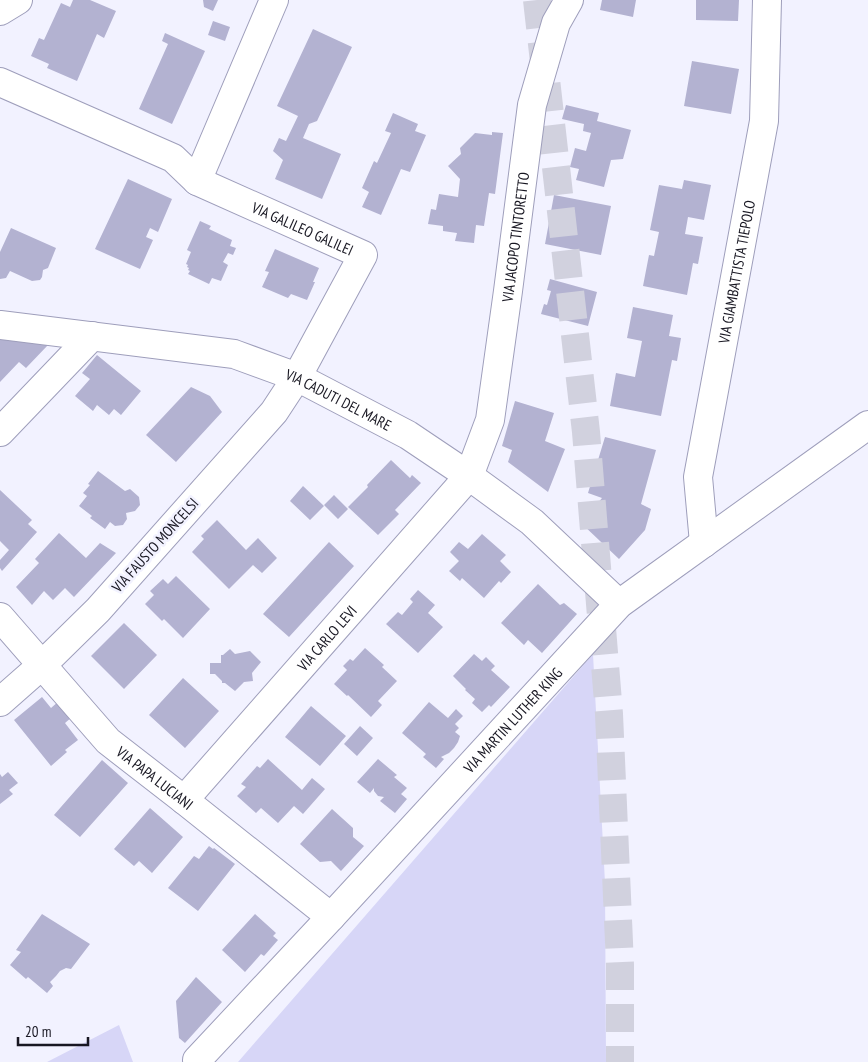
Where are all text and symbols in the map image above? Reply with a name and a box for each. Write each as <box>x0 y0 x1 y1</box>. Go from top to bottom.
street label: VIA JACOPO TINTORETTO <box>497 171 533 304</box>
street label: VIA GALILEO GALILEI <box>248 197 356 259</box>
street label: VIA GIAMBATTISTA TIEPOLO <box>713 199 759 346</box>
street label: VIA CADUTI DEL MARE <box>282 364 395 434</box>
street label: VIA FAUSTO MONCELSI <box>107 494 202 597</box>
street label: VIA CARLO LEVI <box>292 601 361 675</box>
street label: VIA MARTIN LUTHER KING <box>458 663 566 777</box>
street label: VIA PAPA LUCIANI <box>112 741 197 813</box>
scale bar <box>18 1014 88 1046</box>
text: 20 m <box>25 1022 51 1041</box>

